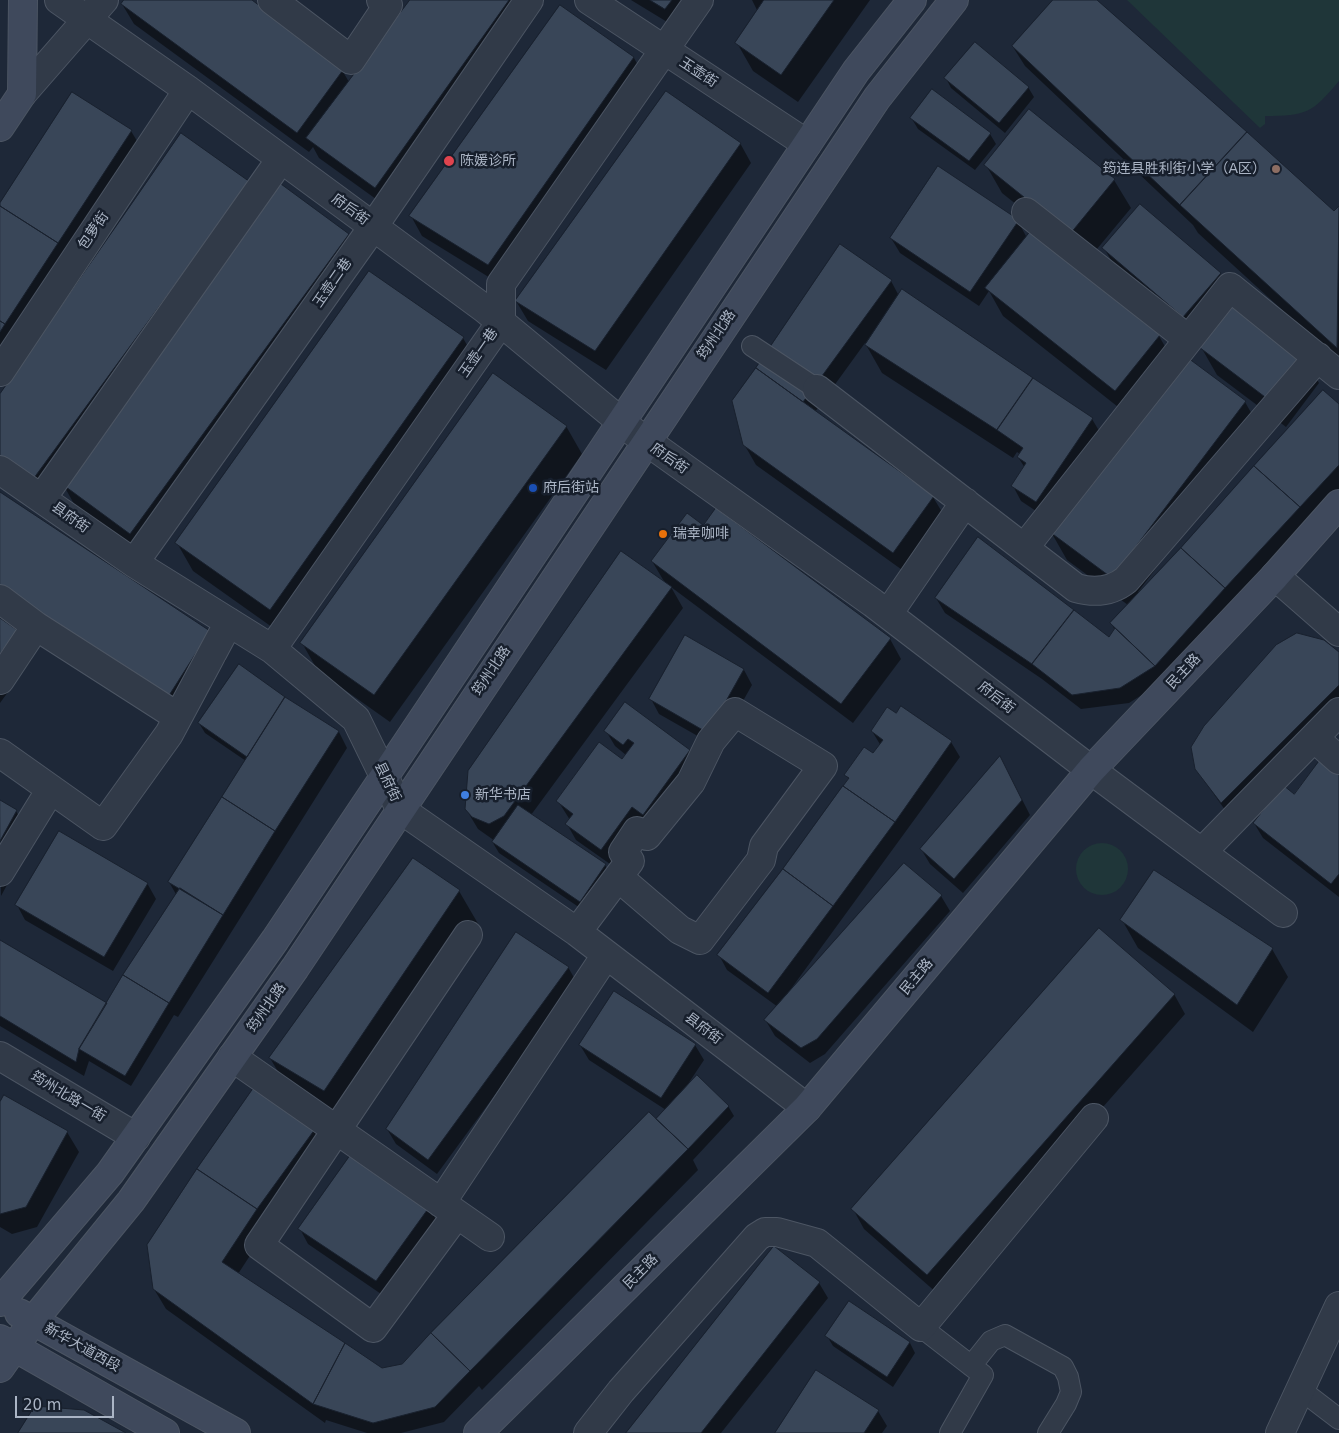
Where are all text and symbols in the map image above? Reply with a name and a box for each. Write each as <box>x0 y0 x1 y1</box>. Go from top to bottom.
street label: 玉壶街 <box>676 55 720 91</box>
place label: 陈媛诊所 <box>460 153 516 169</box>
marker: 陈媛诊所 <box>442 154 456 168</box>
place label: 筠连县胜利街小学（A区） <box>1102 161 1266 177</box>
marker: 筠连县胜利街小学（A区） <box>1270 163 1282 175</box>
street label: 府后街 <box>328 191 372 229</box>
street label: 包萝街 <box>75 209 113 253</box>
street label: 玉壶二巷 <box>310 255 356 311</box>
street label: 筠州北路 <box>694 307 740 363</box>
street label: 玉壶一巷 <box>456 325 502 381</box>
street label: 府后街 <box>647 440 691 478</box>
place label: 府后街站 <box>543 480 599 496</box>
marker: 府后街站 <box>527 482 539 494</box>
street label: 县府街 <box>48 499 92 537</box>
place label: 瑞幸咖啡 <box>673 526 729 542</box>
marker: 瑞幸咖啡 <box>657 528 669 540</box>
street label: 筠州北路 <box>469 643 515 699</box>
street label: 民主路 <box>1164 651 1204 693</box>
street label: 府后街 <box>974 678 1018 718</box>
street label: 县府街 <box>370 759 404 805</box>
place label: 新华书店 <box>475 787 531 803</box>
marker: 新华书店 <box>459 789 471 801</box>
street label: 民主路 <box>897 956 937 998</box>
street label: 筠州北路 <box>244 980 290 1036</box>
street label: 县府街 <box>681 1010 725 1048</box>
street label: 筠州北路一街 <box>28 1068 108 1126</box>
street label: 民主路 <box>620 1251 662 1293</box>
street label: 新华大道西段 <box>41 1320 123 1376</box>
scale bar <box>18 1386 116 1418</box>
text: 20 m <box>23 1396 61 1414</box>

